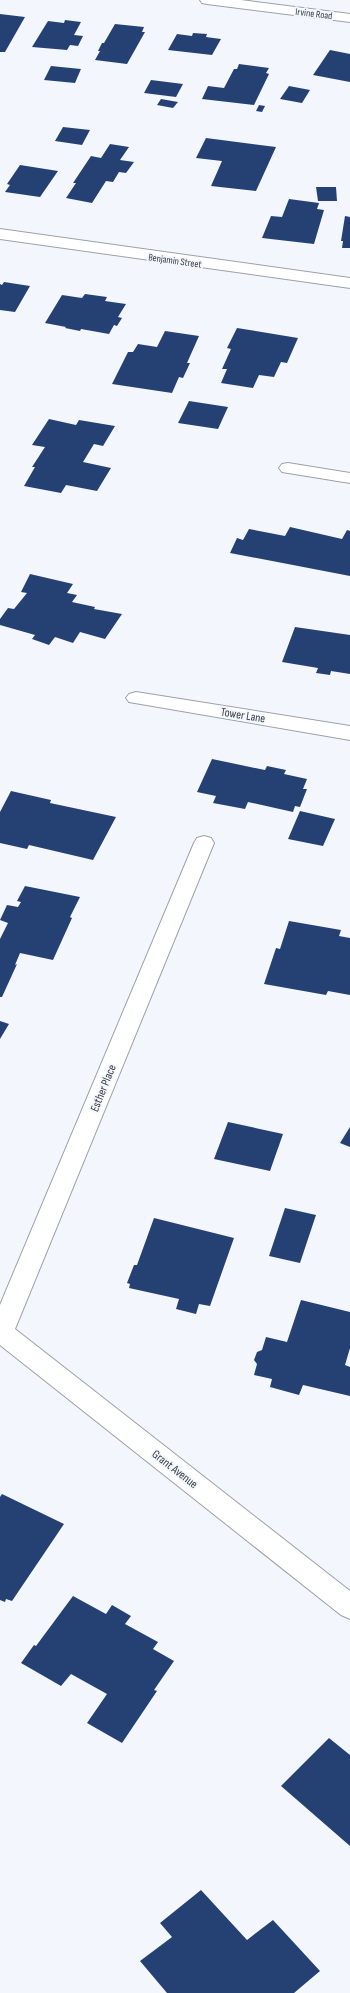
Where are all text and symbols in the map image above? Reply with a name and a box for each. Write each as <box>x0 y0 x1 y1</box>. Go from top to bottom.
street label: Irvine Road <box>295 6 333 22</box>
street label: Benjamin Street <box>147 251 202 271</box>
street label: Tower Lane <box>220 705 266 726</box>
street label: Esther Place <box>87 1062 120 1114</box>
street label: Grant Avenue <box>149 1447 201 1492</box>

